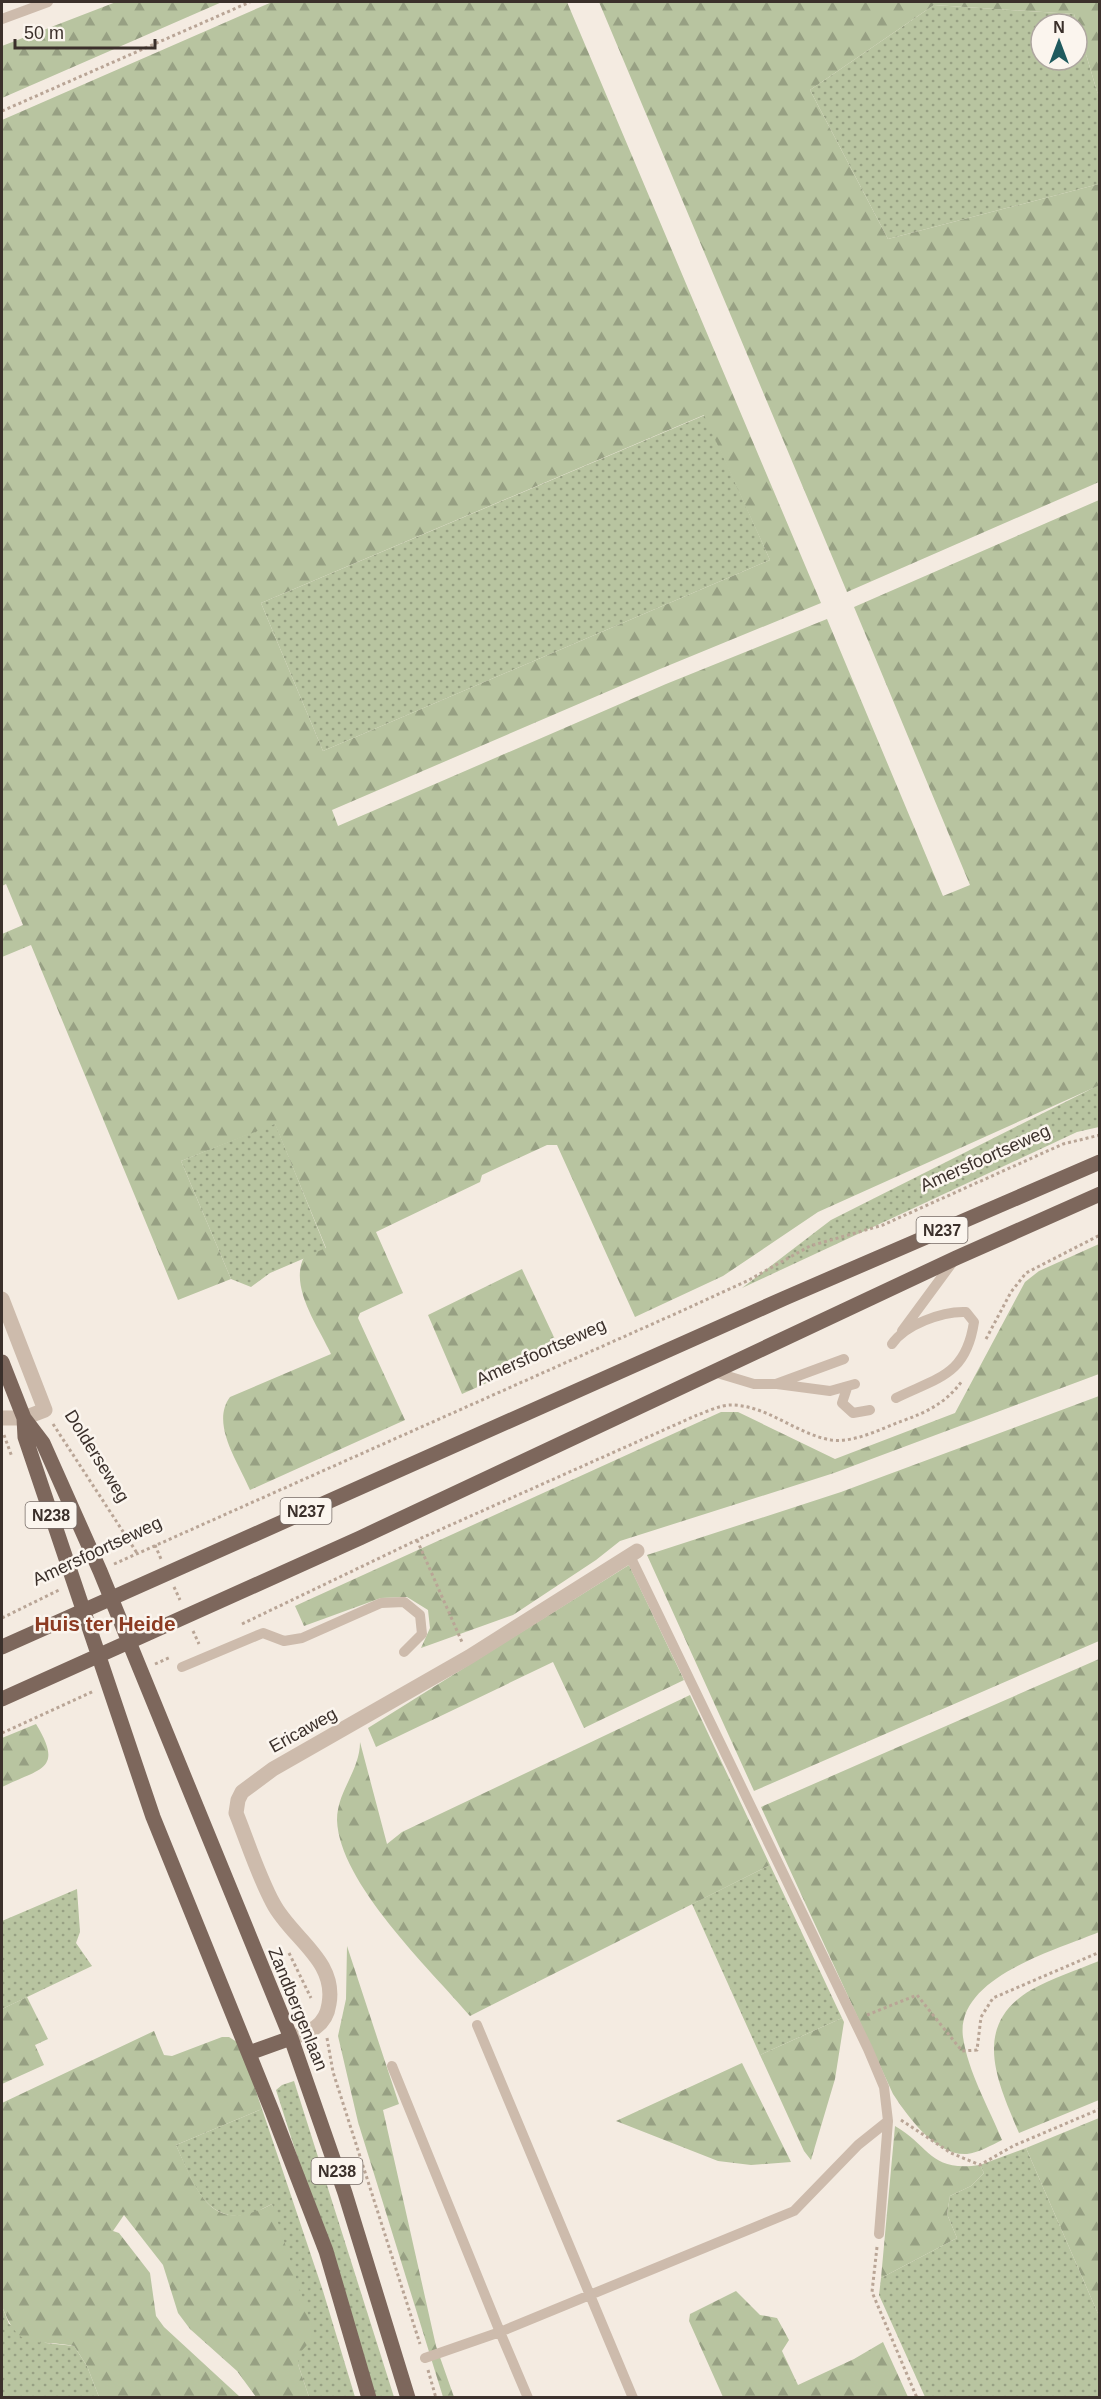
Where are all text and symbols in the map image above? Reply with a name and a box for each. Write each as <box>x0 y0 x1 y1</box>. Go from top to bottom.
scale bar <box>15 12 154 50</box>
north arrow <box>1029 12 1089 72</box>
text: N <box>1053 19 1065 36</box>
text: 50 m <box>24 23 64 43</box>
street label: Amersfoortseweg <box>917 1120 1053 1196</box>
road number: N237 <box>916 1217 968 1243</box>
street label: Amersfoortseweg <box>473 1314 609 1390</box>
street label: Dolderseweg <box>61 1406 133 1506</box>
road number: N237 <box>280 1498 332 1524</box>
road number: N238 <box>26 1502 76 1528</box>
street label: Amersfoortseweg <box>29 1512 165 1590</box>
district label: Huis ter Heide <box>34 1612 176 1635</box>
street label: Ericaweg <box>266 1703 340 1757</box>
street label: Zandbergenlaan <box>264 1944 332 2074</box>
road number: N238 <box>312 2158 362 2184</box>

